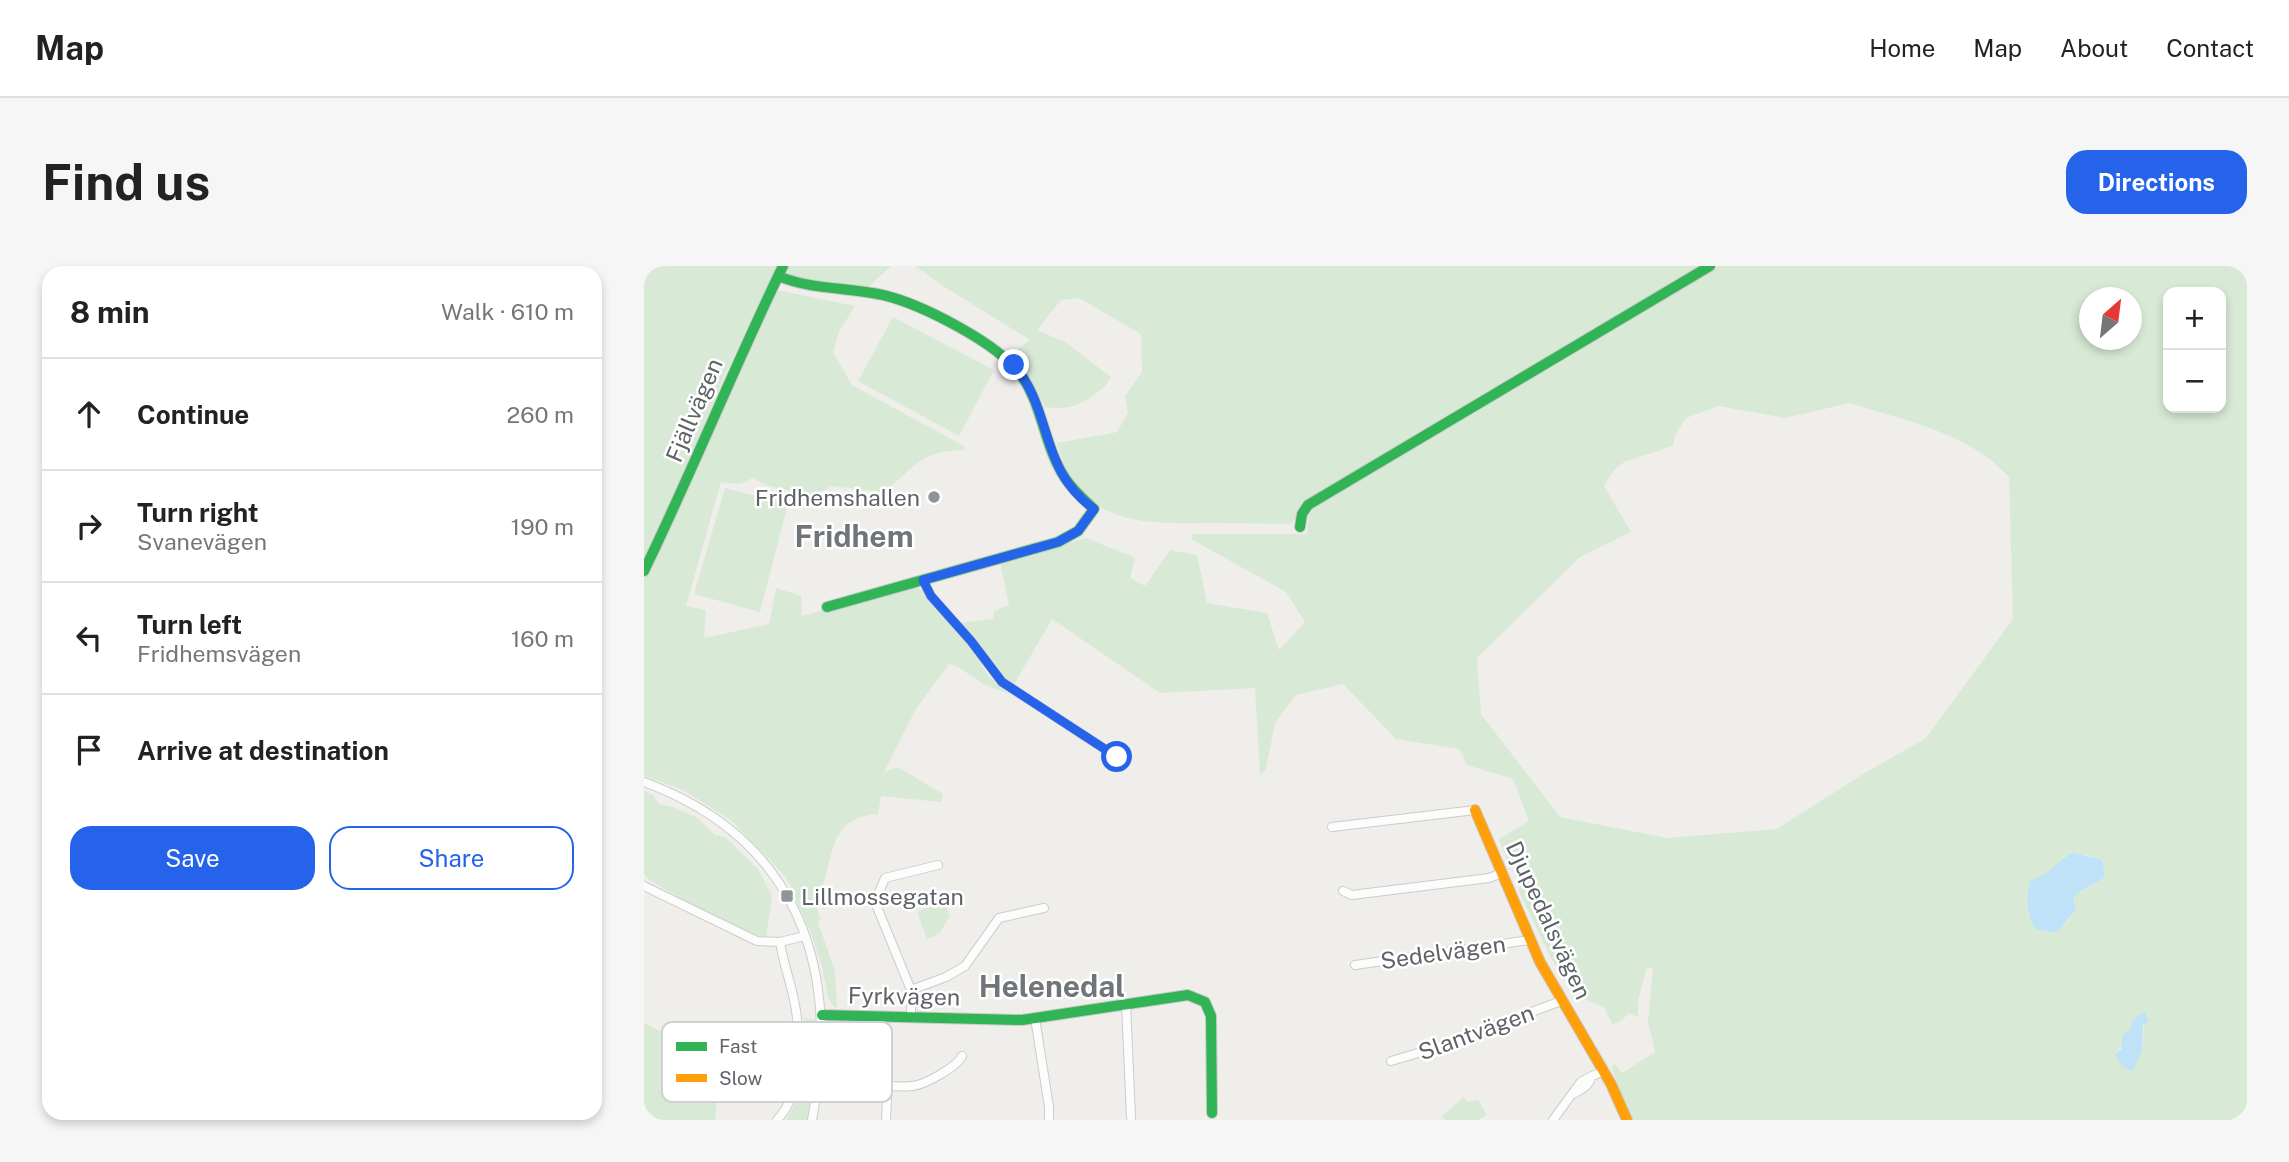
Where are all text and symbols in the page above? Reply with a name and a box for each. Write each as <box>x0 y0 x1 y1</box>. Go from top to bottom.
text: Map <box>35 29 104 67</box>
text: Home <box>1869 34 1935 62</box>
text: Map <box>1973 34 2022 62</box>
text: About <box>2060 34 2128 62</box>
text: Contact <box>2166 34 2254 62</box>
button: Directions <box>2066 150 2247 214</box>
text: Find us <box>42 153 210 211</box>
north arrow <box>2079 287 2142 350</box>
map controls <box>2163 287 2226 413</box>
button: + <box>2163 287 2226 350</box>
text: 8 min <box>70 294 150 330</box>
text: Walk · 610 m <box>441 298 574 325</box>
route end <box>998 349 1029 380</box>
button: − <box>2163 350 2226 413</box>
street label: Fjällvägen <box>660 354 728 466</box>
icon: ahead <box>70 395 108 433</box>
text: Continue <box>137 399 249 430</box>
text: 260 m <box>507 401 574 428</box>
place label: Fridhemshallen <box>755 484 920 511</box>
marker: Fridhemshallen <box>926 489 942 505</box>
text: Turn right <box>137 497 259 528</box>
icon: right <box>70 507 108 545</box>
text: 190 m <box>511 513 574 540</box>
district label: Fridhem <box>794 518 914 554</box>
text: Svanevägen <box>137 528 267 555</box>
text: Turn left <box>137 609 242 640</box>
icon: left <box>70 619 108 657</box>
text: 160 m <box>511 625 574 652</box>
text: Fridhemsvägen <box>137 640 301 667</box>
icon: arrive <box>70 731 108 769</box>
text: Arrive at destination <box>137 735 389 766</box>
route start <box>1101 741 1132 772</box>
button: Save <box>70 826 315 890</box>
button: Share <box>329 826 574 890</box>
street label: Djupedalsvägen <box>1501 837 1597 1003</box>
place label: Lillmossegatan <box>801 883 964 910</box>
marker: Lillmossegatan <box>779 888 795 904</box>
street label: Sedelvägen <box>1379 930 1507 974</box>
district label: Helenedal <box>979 968 1125 1004</box>
street label: Fyrkvägen <box>848 982 960 1010</box>
street label: Slantvägen <box>1415 999 1537 1065</box>
legend <box>662 1022 892 1102</box>
text: Fast <box>719 1035 757 1057</box>
text: Slow <box>719 1067 763 1089</box>

